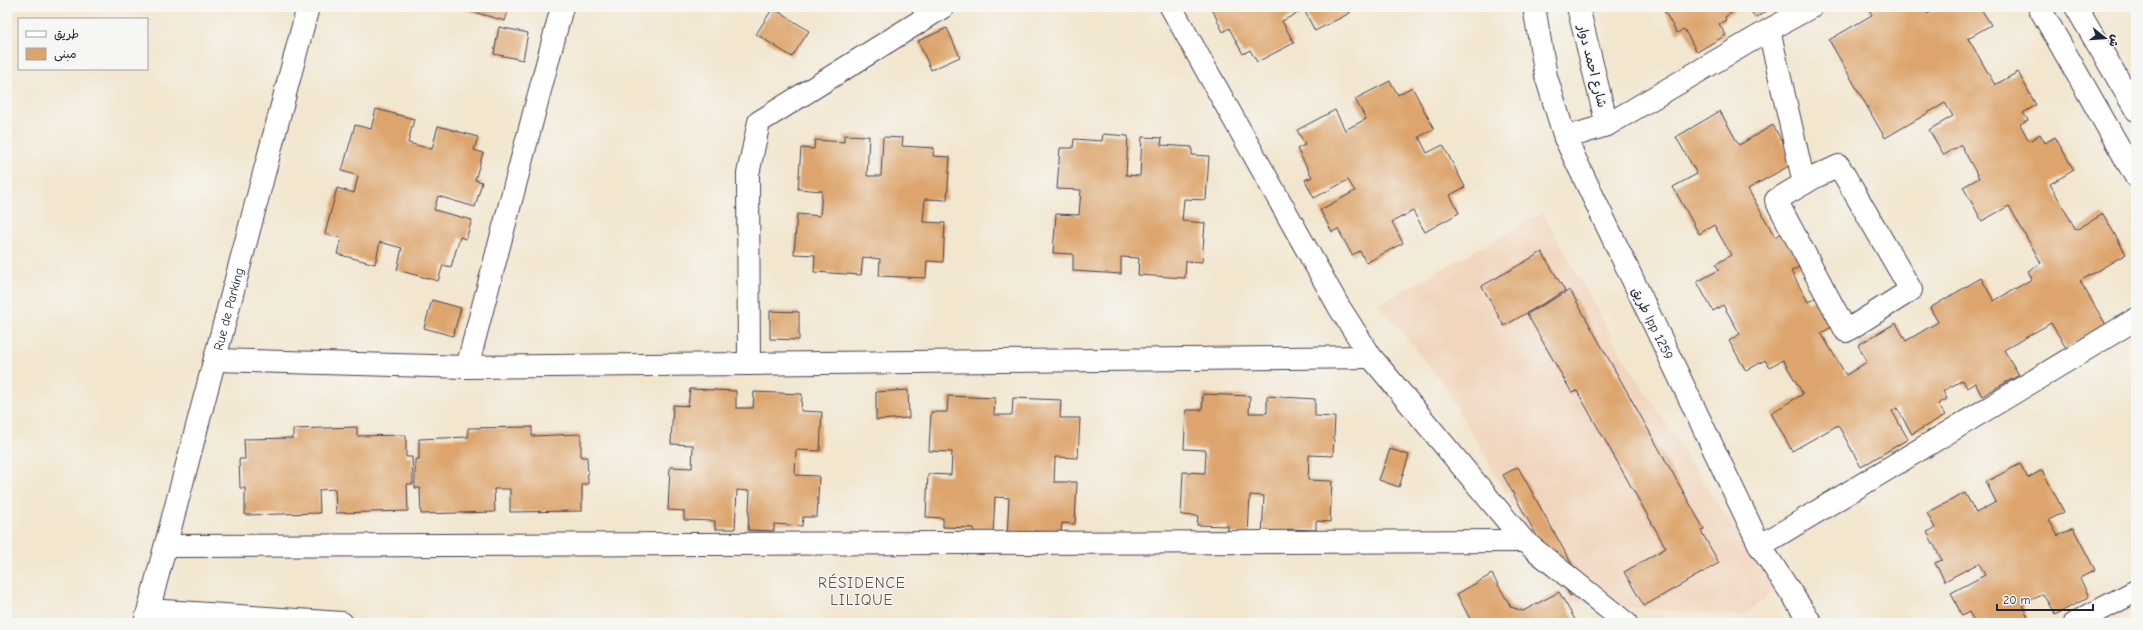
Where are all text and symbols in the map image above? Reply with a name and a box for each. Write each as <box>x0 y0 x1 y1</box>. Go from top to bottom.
legend <box>18 18 148 70</box>
north arrow <box>2085 18 2125 58</box>
street label: شارع احمد دوار <box>1573 22 1610 109</box>
text: طريق <box>54 27 79 41</box>
text: ش <box>2106 33 2122 48</box>
text: مبنى <box>54 47 77 62</box>
street label: Rue de Parking <box>211 266 247 352</box>
street label: طريق lpp 1259 <box>1628 285 1677 362</box>
district label: RÉSIDENCE LILIQUE <box>818 573 906 609</box>
scale bar <box>1997 586 2093 612</box>
text: 20 m <box>2003 593 2031 607</box>

